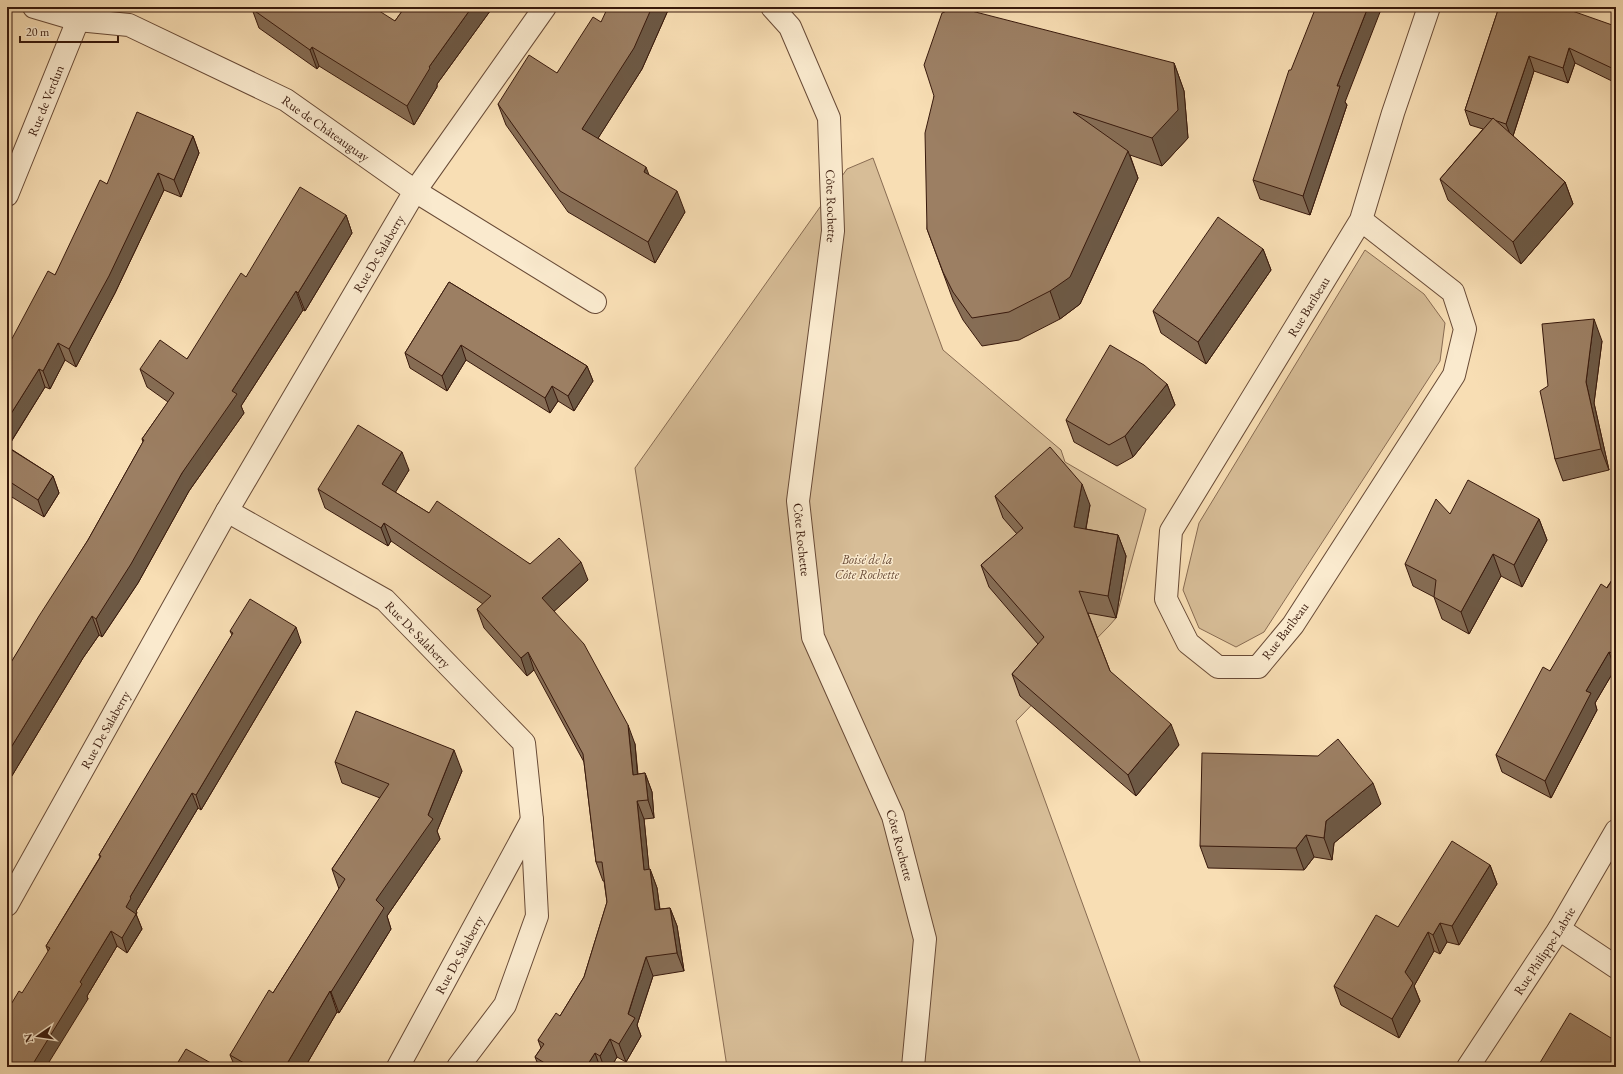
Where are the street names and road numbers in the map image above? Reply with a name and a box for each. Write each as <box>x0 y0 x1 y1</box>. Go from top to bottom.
street label: Rue de Verdun <box>23 62 67 139</box>
street label: Rue de Châteauguay <box>279 91 373 165</box>
street label: Côte Rochette <box>822 169 842 244</box>
street label: Rue De Salaberry <box>349 211 408 295</box>
street label: Rue Baribeau <box>1283 273 1333 340</box>
street label: Côte Rochette <box>790 502 815 577</box>
street label: Rue De Salaberry <box>382 597 455 672</box>
street label: Rue Baribeau <box>1258 599 1312 663</box>
street label: Rue De Salaberry <box>76 687 134 772</box>
street label: Côte Rochette <box>882 806 918 883</box>
street label: Rue Philippe-Labrie <box>1509 904 1579 998</box>
street label: Rue De Salaberry <box>431 912 487 997</box>

